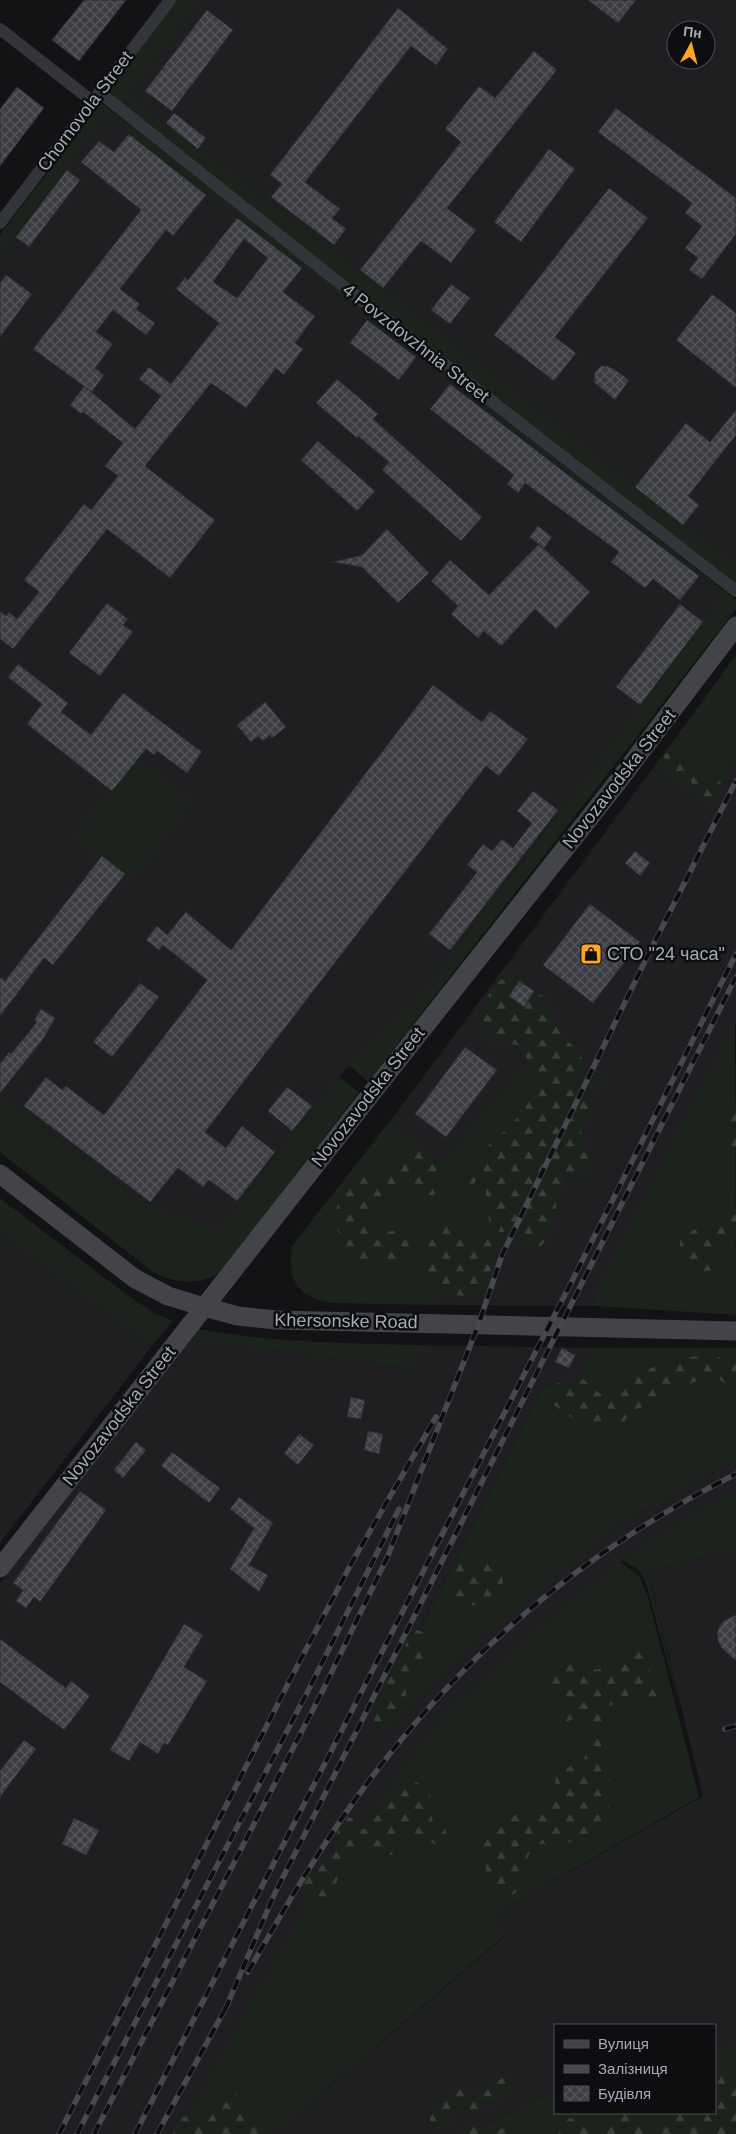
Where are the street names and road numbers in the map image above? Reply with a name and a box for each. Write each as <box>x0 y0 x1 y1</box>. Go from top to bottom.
street label: Chornovola Street <box>33 47 137 175</box>
street label: 4 Povzdovzhnia Street <box>339 280 493 406</box>
street label: Novozavodska Street <box>558 705 680 853</box>
street label: Novozavodska Street <box>307 1023 429 1171</box>
street label: Khersonske Road <box>274 1310 418 1332</box>
street label: Novozavodska Street <box>58 1342 180 1490</box>

